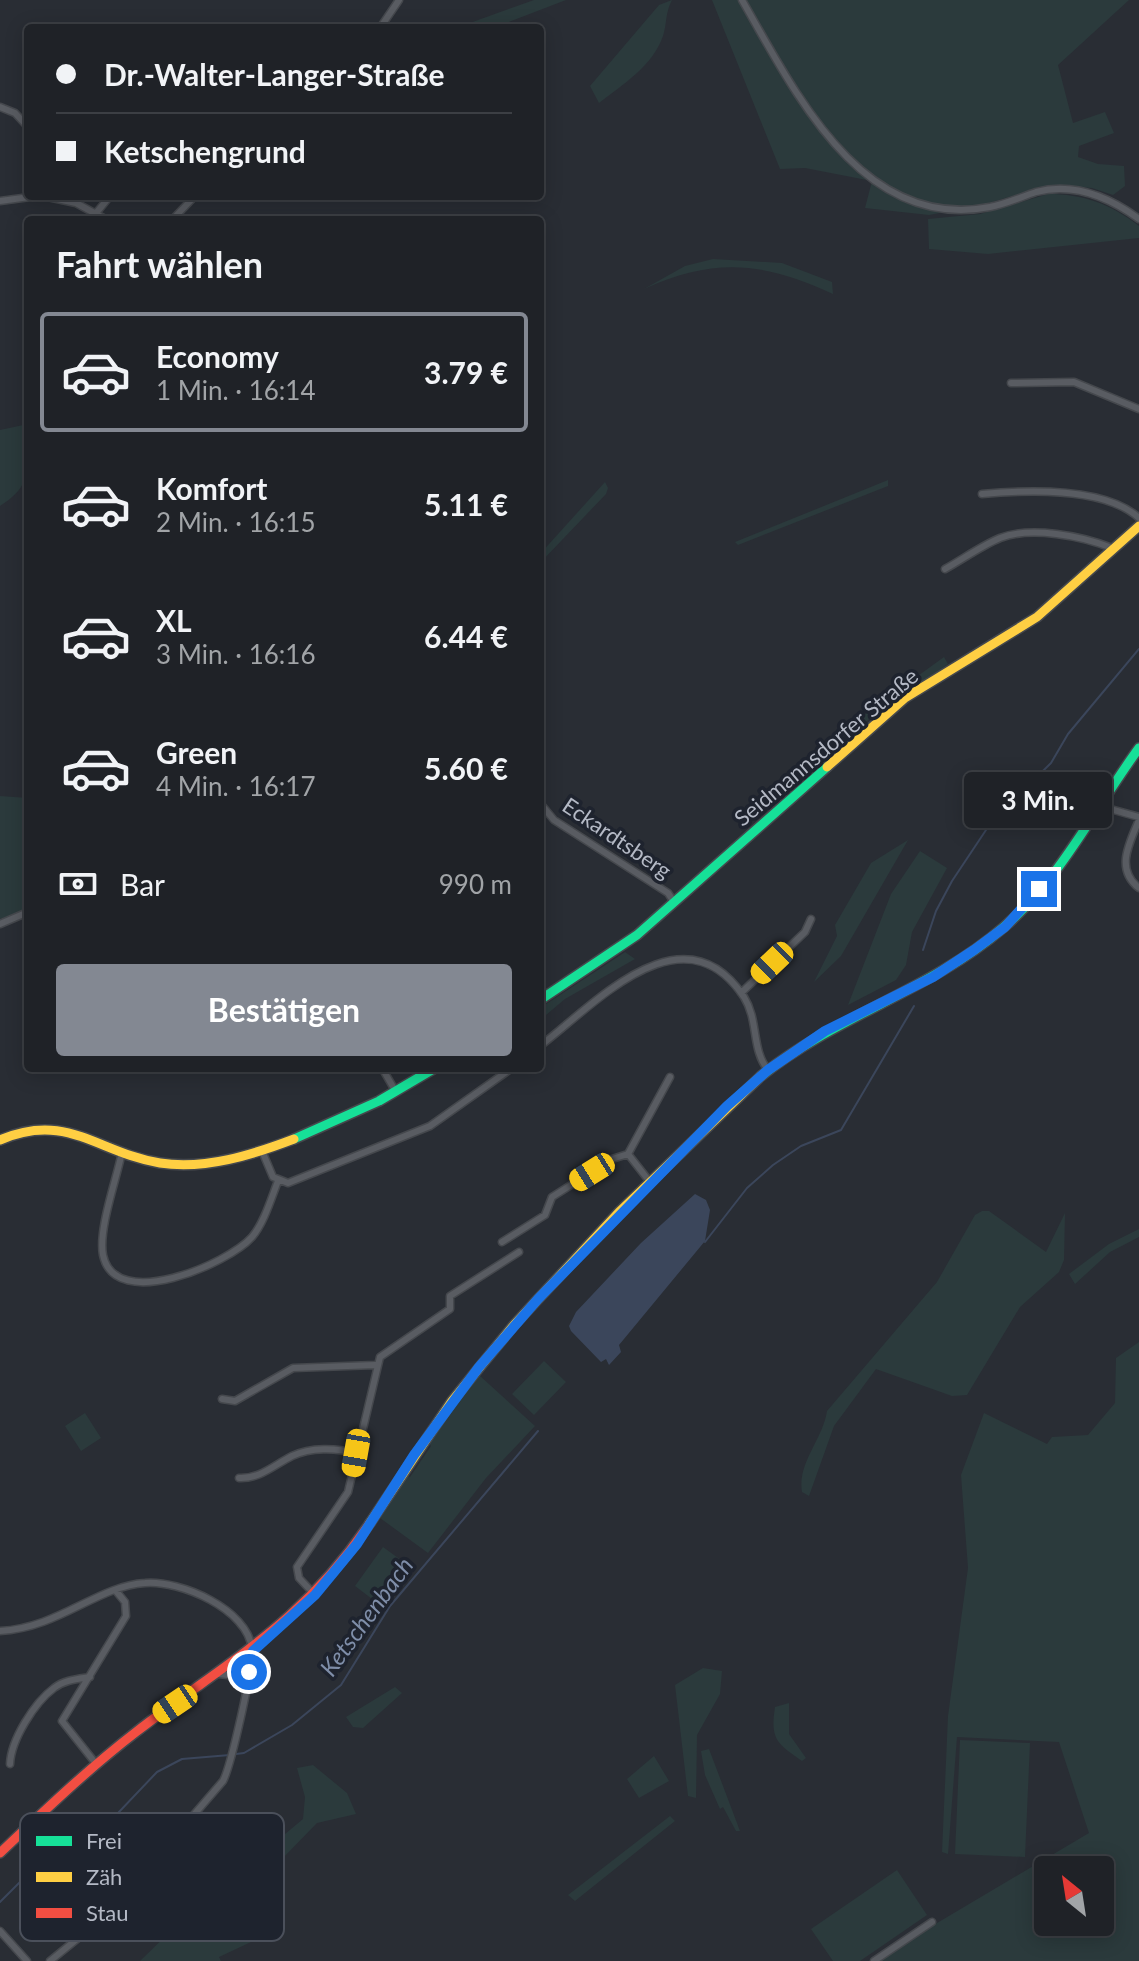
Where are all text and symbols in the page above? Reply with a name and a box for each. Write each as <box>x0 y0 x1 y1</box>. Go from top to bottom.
text: Dr.-Walter-Langer-Straße <box>104 56 445 92</box>
text: Ketschengrund <box>104 133 306 169</box>
text: Fahrt wählen <box>56 242 263 286</box>
icon: car <box>60 336 132 408</box>
text: Economy <box>156 338 279 374</box>
text: 3.79 € <box>424 354 508 390</box>
text: 1 Min. · 16:14 <box>156 374 315 406</box>
icon: car <box>60 468 132 540</box>
text: Komfort <box>156 470 267 506</box>
text: 5.11 € <box>424 486 508 522</box>
text: 2 Min. · 16:15 <box>156 506 315 538</box>
icon: car <box>60 600 132 672</box>
text: XL <box>156 602 192 638</box>
text: 6.44 € <box>424 618 508 654</box>
text: 3 Min. · 16:16 <box>156 638 315 670</box>
street label: Seidmannsdorfer Straße <box>728 662 923 831</box>
icon: car <box>60 732 132 804</box>
text: Green <box>156 734 237 770</box>
text: 5.60 € <box>424 750 508 786</box>
text: 4 Min. · 16:17 <box>156 770 315 802</box>
callout: 3 Min. <box>965 773 1113 829</box>
text: 3 Min. <box>1001 784 1075 816</box>
street label: Eckardtsberg <box>558 791 677 884</box>
icon: cash <box>56 862 100 906</box>
text: Bar <box>120 866 165 902</box>
text: 990 m <box>439 868 512 900</box>
route end <box>1021 871 1057 907</box>
car <box>746 938 798 988</box>
button: Bestätigen <box>56 964 512 1056</box>
car <box>565 1149 619 1195</box>
car <box>340 1427 372 1479</box>
water label: Ketschenbach <box>313 1551 419 1681</box>
route start <box>231 1654 267 1690</box>
car <box>148 1681 202 1727</box>
legend <box>20 1813 284 1941</box>
text: Frei <box>86 1827 122 1854</box>
north arrow <box>1034 1856 1114 1936</box>
map controls <box>1034 1856 1114 1936</box>
text: Zäh <box>86 1863 122 1890</box>
text: Stau <box>86 1899 129 1926</box>

